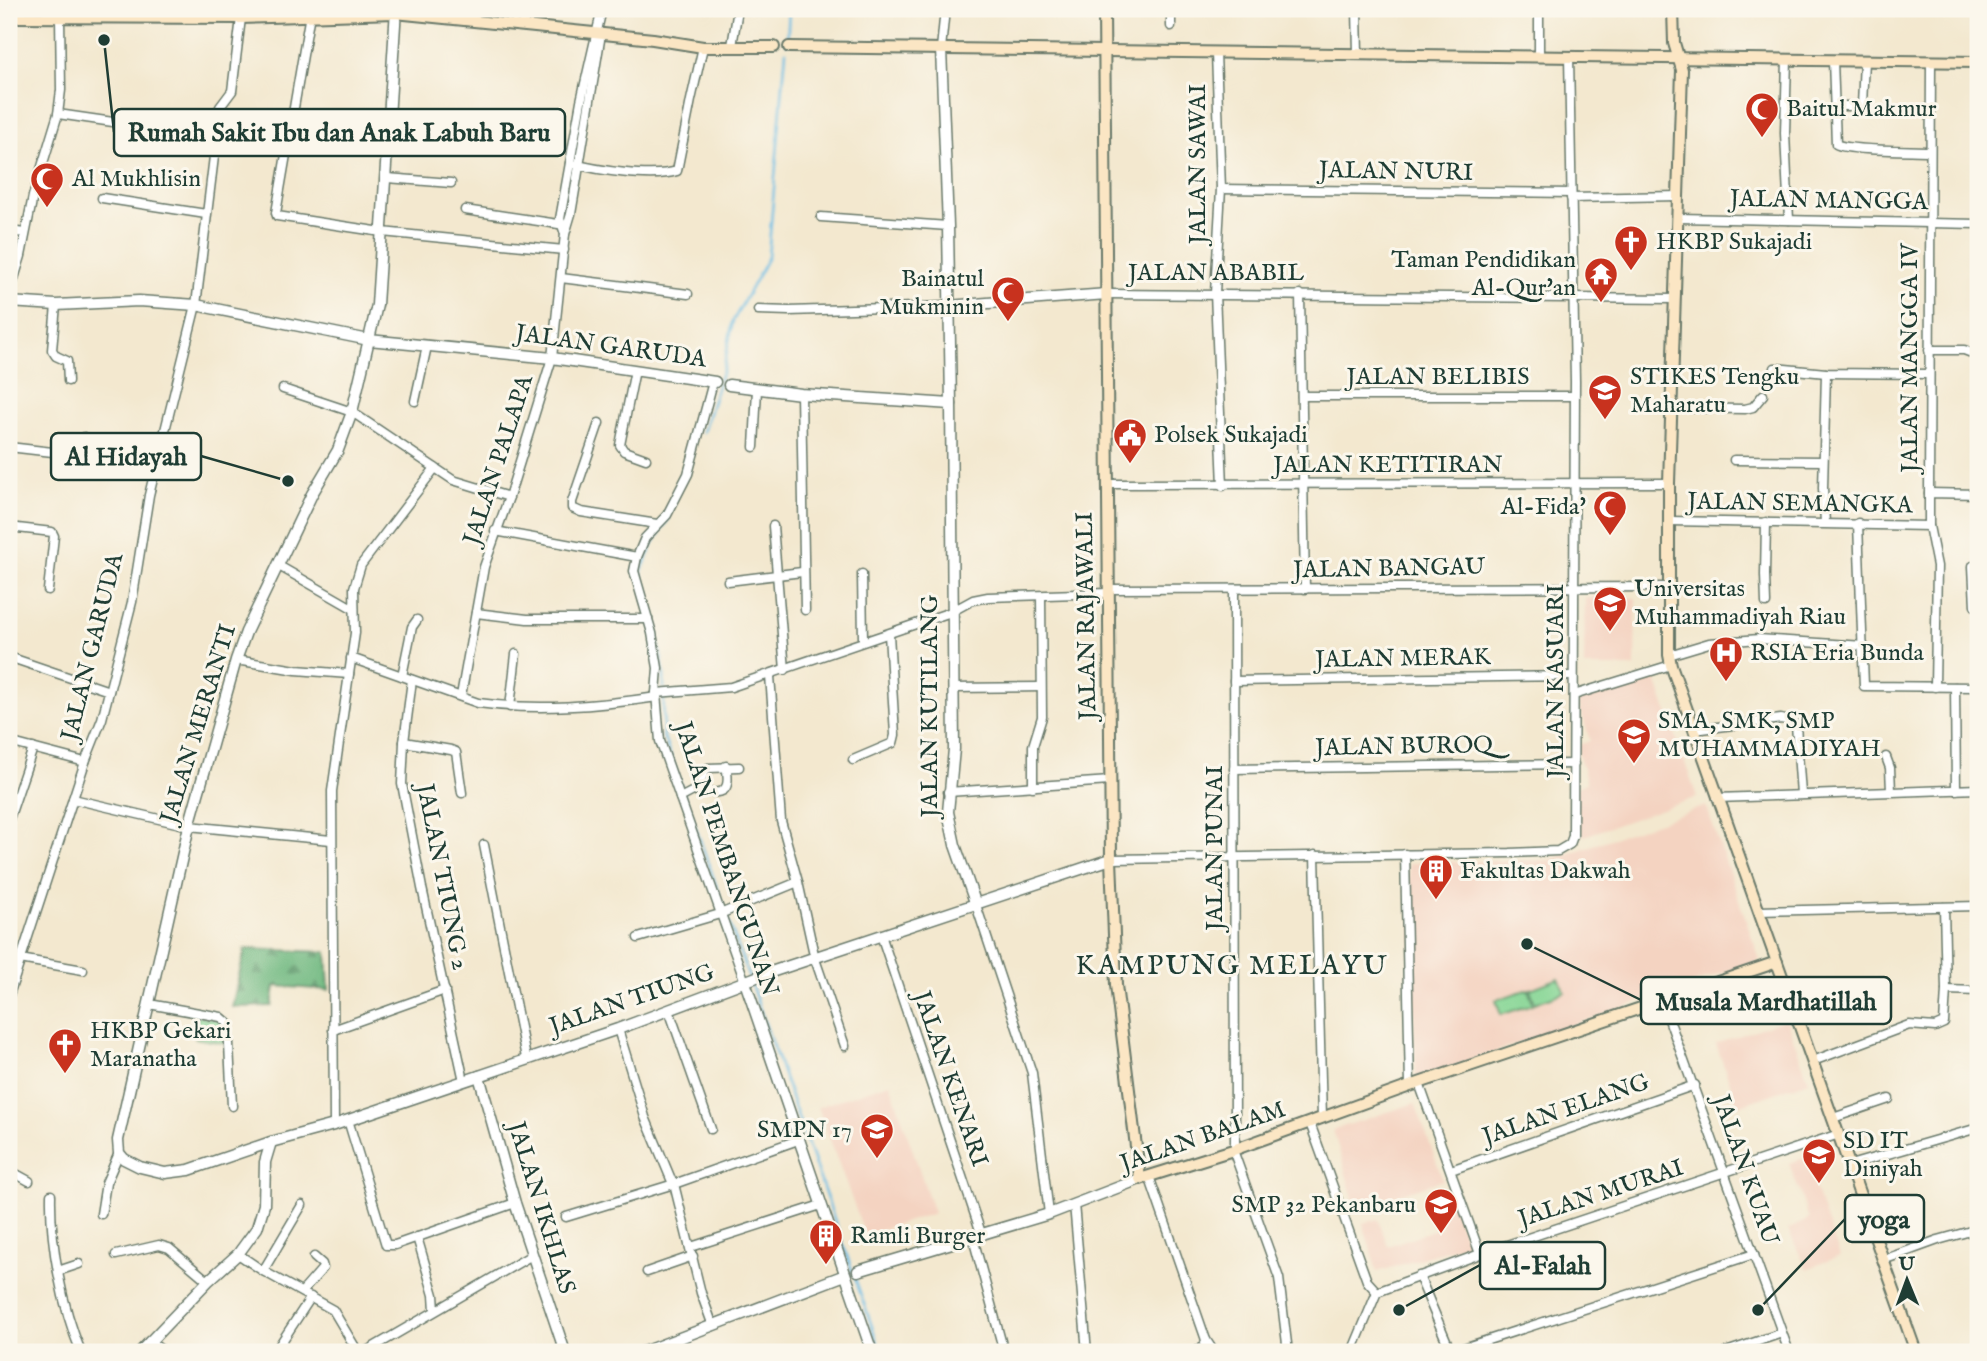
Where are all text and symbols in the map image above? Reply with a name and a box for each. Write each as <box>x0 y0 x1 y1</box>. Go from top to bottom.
street label: JALAN SAWAI <box>1183 84 1214 247</box>
mosque icon: Baitul Makmur <box>1743 90 1781 139</box>
place label: Baitul Makmur <box>1786 94 1937 125</box>
callout: Rumah Sakit Ibu dan Anak Labuh Baru <box>114 109 565 156</box>
text: Rumah Sakit Ibu dan Anak Labuh Baru <box>128 117 551 150</box>
street label: JALAN NURI <box>1316 155 1473 189</box>
mosque icon: Al Mukhlisin <box>28 160 66 209</box>
place label: Al Mukhlisin <box>71 164 201 195</box>
street label: JALAN MANGGA <box>1727 184 1929 218</box>
church icon: HKBP Sukajadi <box>1612 223 1650 272</box>
place label: HKBP Sukajadi <box>1656 227 1812 258</box>
street label: JALAN MANGGA IV <box>1895 242 1926 476</box>
place label: Taman Pendidikan Al-Qur'an <box>1391 245 1576 304</box>
temple icon: Taman Pendidikan Al-Qur'an <box>1582 255 1620 304</box>
street label: JALAN ABABIL <box>1125 258 1305 289</box>
place label: Bainatul Mukminin <box>879 264 984 323</box>
mosque icon: Bainatul Mukminin <box>989 274 1027 323</box>
street label: JALAN GARUDA <box>511 318 709 376</box>
street label: JALAN BELIBIS <box>1344 362 1530 393</box>
place label: STIKES Tengku Maharatu <box>1630 362 1799 421</box>
street label: JALAN PALAPA <box>456 370 541 552</box>
school or university icon: STIKES Tengku Maharatu <box>1586 372 1624 421</box>
public building icon: Polsek Sukajadi <box>1111 416 1149 465</box>
place label: Polsek Sukajadi <box>1154 420 1308 451</box>
callout: Al Hidayah <box>51 433 201 480</box>
text: Al Hidayah <box>64 441 188 474</box>
street label: JALAN KETITIRAN <box>1270 450 1503 481</box>
street label: JALAN SEMANGKA <box>1684 486 1914 521</box>
mosque icon: Al-Fida' <box>1591 488 1629 537</box>
place label: Al-Fida' <box>1500 492 1586 523</box>
street label: JALAN RAJAWALI <box>1070 512 1104 723</box>
street label: JALAN GARUDA <box>54 549 132 747</box>
street label: JALAN BANGAU <box>1290 552 1486 586</box>
place label: Universitas Muhammadiyah Riau <box>1634 574 1846 633</box>
street label: JALAN KASUARI <box>1541 584 1572 781</box>
school or university icon: Universitas Muhammadiyah Riau <box>1591 584 1629 633</box>
street label: JALAN KUTILANG <box>915 595 946 820</box>
street label: JALAN MERANTI <box>153 621 244 830</box>
hospital icon: RSIA Eria Bunda <box>1707 634 1745 683</box>
place label: RSIA Eria Bunda <box>1750 638 1925 669</box>
street label: JALAN MERAK <box>1312 642 1492 676</box>
place label: SMA, SMK, SMP MUHAMMADIYAH <box>1658 706 1881 765</box>
street label: JALAN PEMBANGUNAN <box>666 715 785 1000</box>
school or university icon: SMA, SMK, SMP MUHAMMADIYAH <box>1615 716 1653 765</box>
street label: JALAN BUROQ <box>1312 730 1511 764</box>
street label: JALAN PUNAI <box>1200 765 1231 934</box>
street label: JALAN TIUNG 2 <box>408 778 475 973</box>
building icon: Fakultas Dakwah <box>1417 852 1455 901</box>
place label: Fakultas Dakwah <box>1460 856 1631 887</box>
district label: KAMPUNG MELAYU <box>1075 949 1389 984</box>
street label: JALAN TIUNG <box>543 957 719 1044</box>
callout: Musala Mardhatillah <box>1641 977 1891 1024</box>
street label: JALAN KENARI <box>904 984 995 1171</box>
text: Musala Mardhatillah <box>1655 986 1878 1019</box>
place label: HKBP Gekari Maranatha <box>90 1016 231 1075</box>
church icon: HKBP Gekari Maranatha <box>46 1026 84 1075</box>
street label: JALAN ELANG <box>1476 1067 1653 1154</box>
street label: JALAN KUAU <box>1704 1088 1785 1250</box>
street label: JALAN BALAM <box>1113 1094 1290 1181</box>
school or university icon: SMPN 17 <box>858 1111 896 1160</box>
street label: JALAN IKHLAS <box>499 1115 582 1298</box>
place label: SMPN 17 <box>757 1115 852 1146</box>
place label: SD IT Diniyah <box>1843 1126 1923 1185</box>
school or university icon: SD IT Diniyah <box>1800 1136 1838 1185</box>
street label: JALAN MURAI <box>1511 1153 1688 1236</box>
school or university icon: SMP 32 Pekanbaru <box>1422 1186 1460 1235</box>
place label: SMP 32 Pekanbaru <box>1232 1190 1416 1221</box>
callout: yoga <box>1845 1195 1924 1242</box>
text: yoga <box>1857 1204 1911 1237</box>
building icon: Ramli Burger <box>807 1217 845 1266</box>
place label: Ramli Burger <box>850 1221 985 1252</box>
callout: Al-Falah <box>1480 1242 1605 1289</box>
north arrow <box>1871 1246 1941 1316</box>
text: Al-Falah <box>1494 1250 1592 1283</box>
text: U <box>1897 1253 1916 1277</box>

